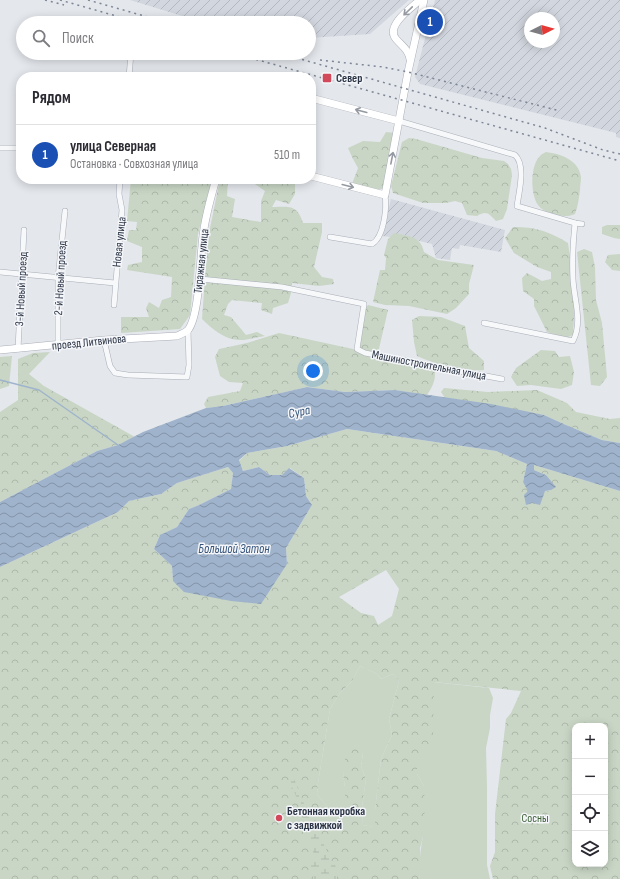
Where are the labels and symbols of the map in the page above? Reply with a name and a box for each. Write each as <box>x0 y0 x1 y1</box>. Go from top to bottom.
one-way arrow <box>403 7 413 16</box>
pin: 1 <box>417 7 443 37</box>
north arrow <box>524 12 560 48</box>
place label: Север <box>336 71 362 86</box>
marker: Север <box>321 72 333 84</box>
one-way arrow <box>355 107 368 114</box>
one-way arrow <box>388 152 396 165</box>
one-way arrow <box>341 182 354 190</box>
street label: Новая улица <box>109 216 130 268</box>
street label: Тиражная улица <box>191 228 212 294</box>
street label: 2-й Новый проезд <box>51 240 70 316</box>
street label: 3-й Новый проезд <box>12 251 31 327</box>
street label: проезд Литвинова <box>51 331 127 354</box>
street label: Машиностроительная улица <box>371 347 488 384</box>
your location <box>303 361 323 381</box>
water label: Сура <box>287 402 312 422</box>
water label: Большой Затон <box>198 541 270 557</box>
place label: Бетонная коробка с задвижкой <box>287 804 365 833</box>
park label: Сосны <box>521 811 549 826</box>
marker: Бетонная коробка с задвижкой <box>274 813 284 823</box>

